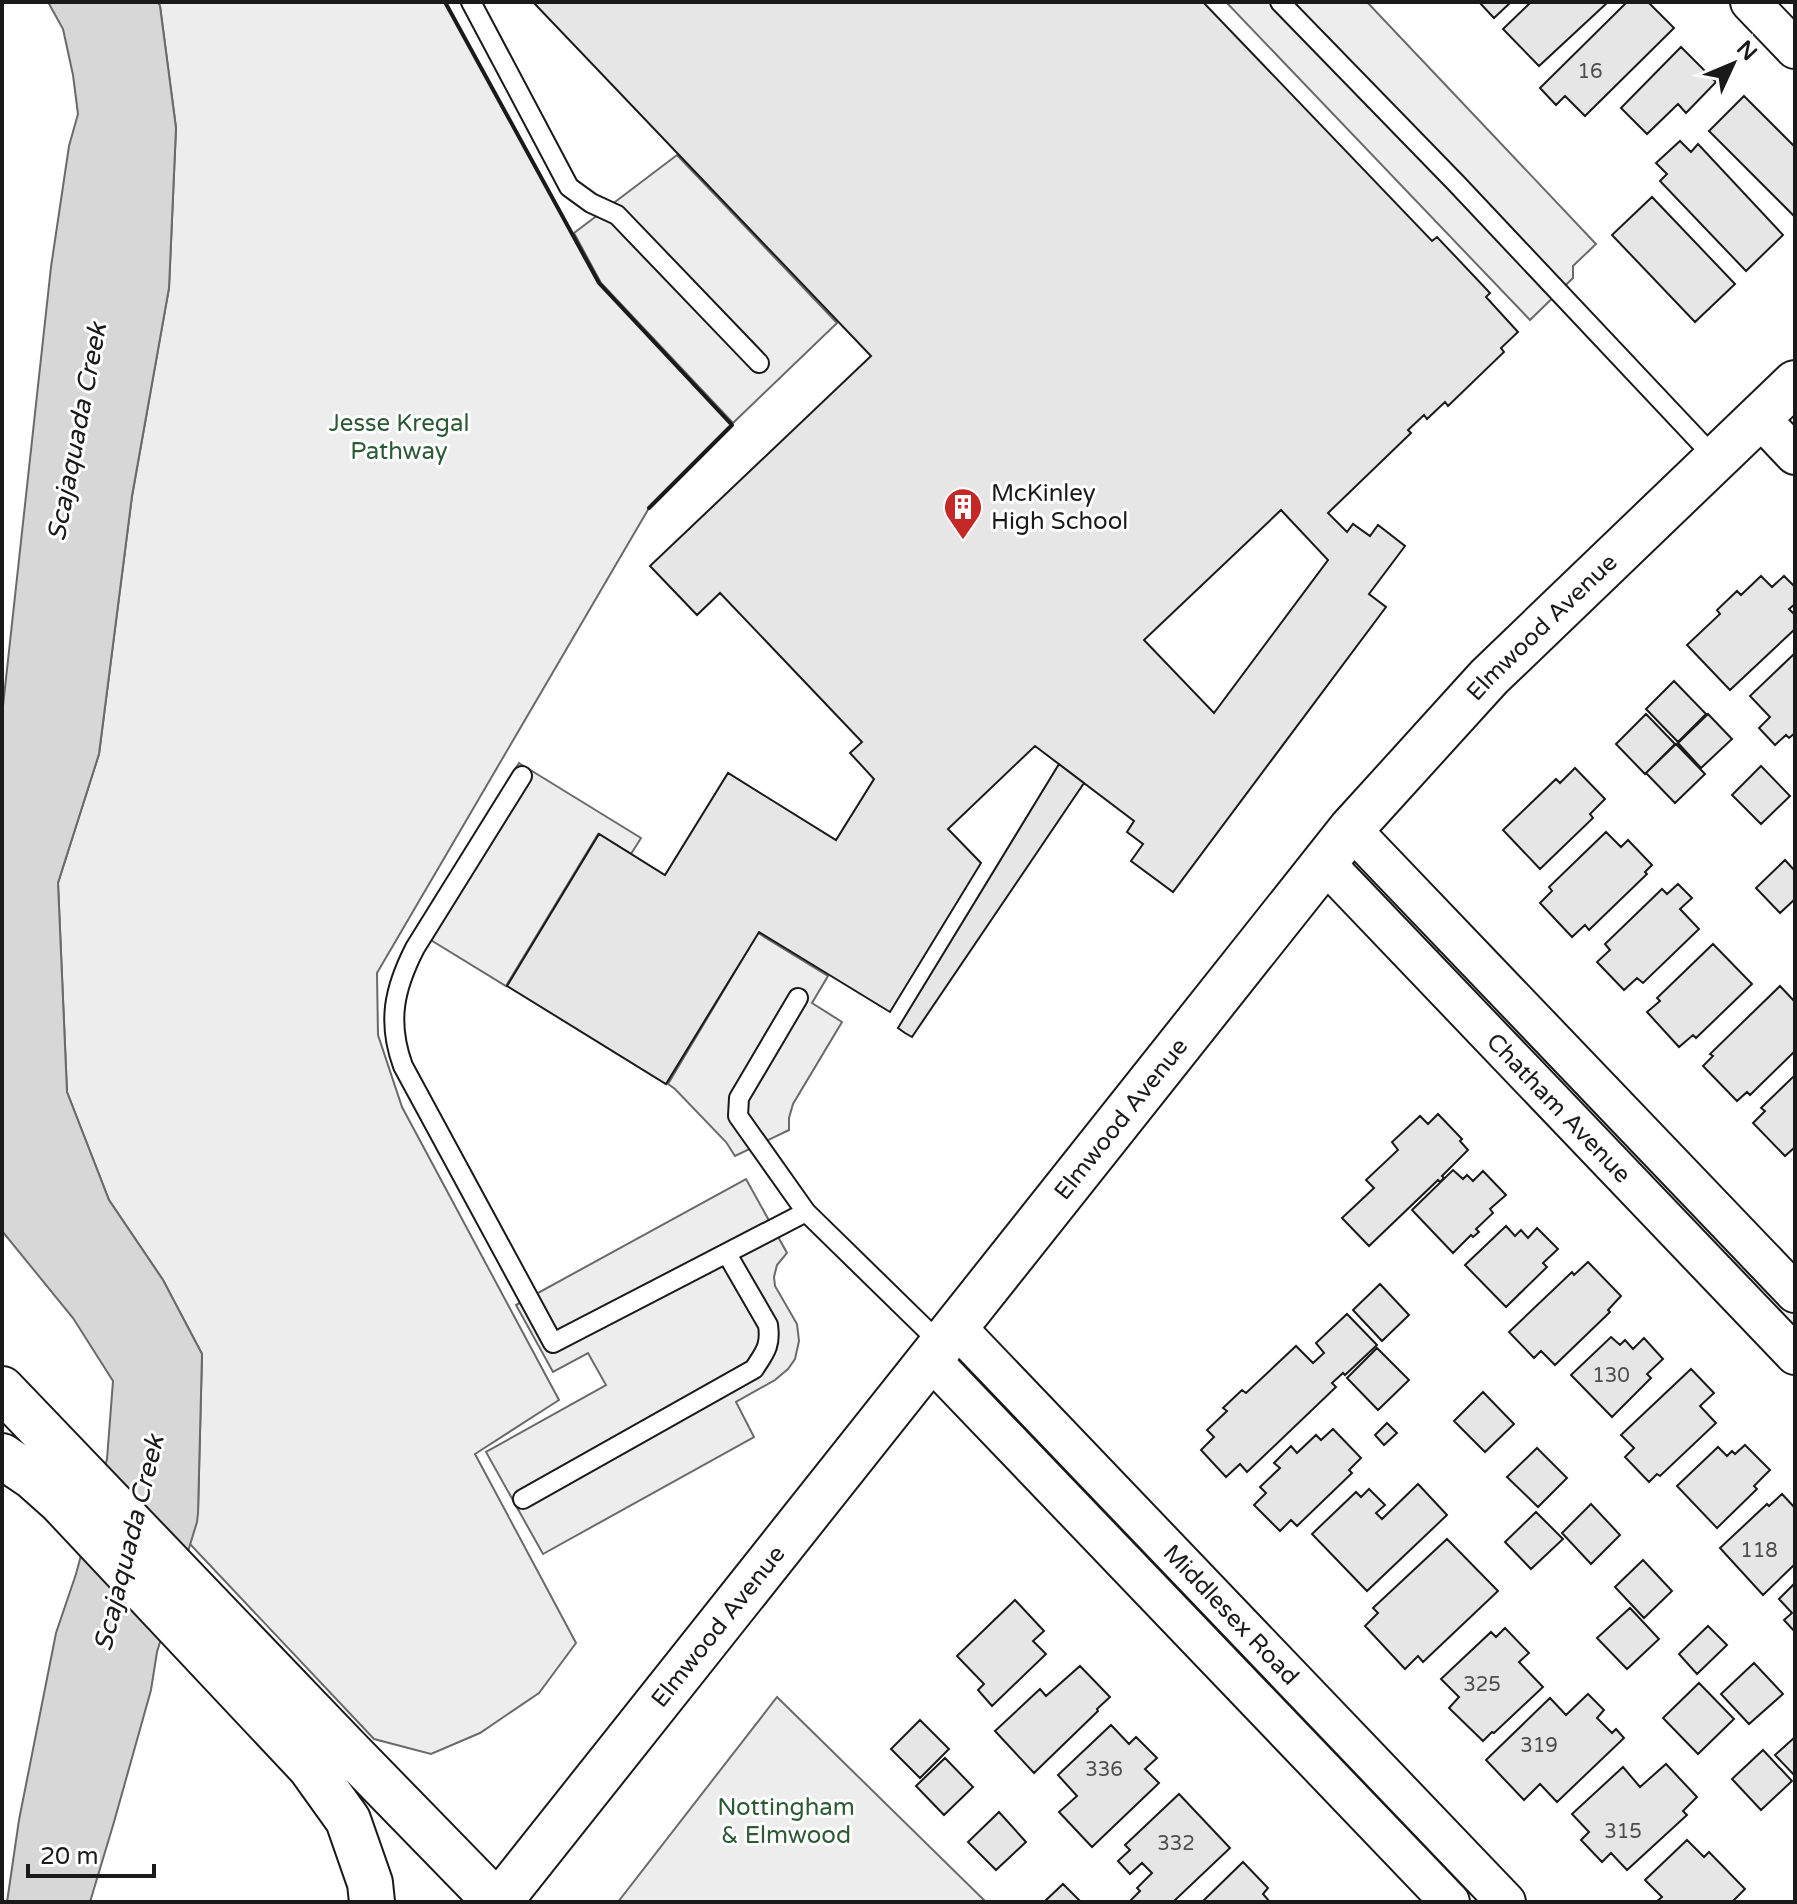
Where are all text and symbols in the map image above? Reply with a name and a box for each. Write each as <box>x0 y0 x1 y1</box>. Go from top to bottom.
north arrow <box>1693 24 1773 104</box>
text: N <box>1731 35 1762 66</box>
house number: 16 <box>1577 60 1603 84</box>
water label: Scajaquada Creek <box>41 319 114 544</box>
park label: Jesse Kregal Pathway <box>329 409 469 466</box>
place label: McKinley High School <box>991 479 1128 536</box>
building icon: McKinley High School <box>942 486 984 541</box>
street label: Elmwood Avenue <box>1460 547 1623 706</box>
street label: Chatham Avenue <box>1481 1027 1637 1189</box>
street label: Elmwood Avenue <box>1048 1032 1194 1206</box>
house number: 130 <box>1592 1364 1630 1388</box>
water label: Scajaquada Creek <box>87 1430 171 1654</box>
street label: Middlesex Road <box>1157 1538 1305 1691</box>
house number: 118 <box>1740 1539 1778 1563</box>
street label: Elmwood Avenue <box>645 1540 791 1713</box>
house number: 325 <box>1463 1673 1501 1697</box>
house number: 319 <box>1520 1734 1558 1758</box>
house number: 336 <box>1085 1758 1123 1782</box>
park label: Nottingham & Elmwood <box>717 1793 855 1850</box>
house number: 315 <box>1604 1820 1642 1844</box>
scale bar <box>28 1828 154 1878</box>
house number: 332 <box>1157 1832 1195 1856</box>
text: 20 m <box>40 1842 98 1871</box>

